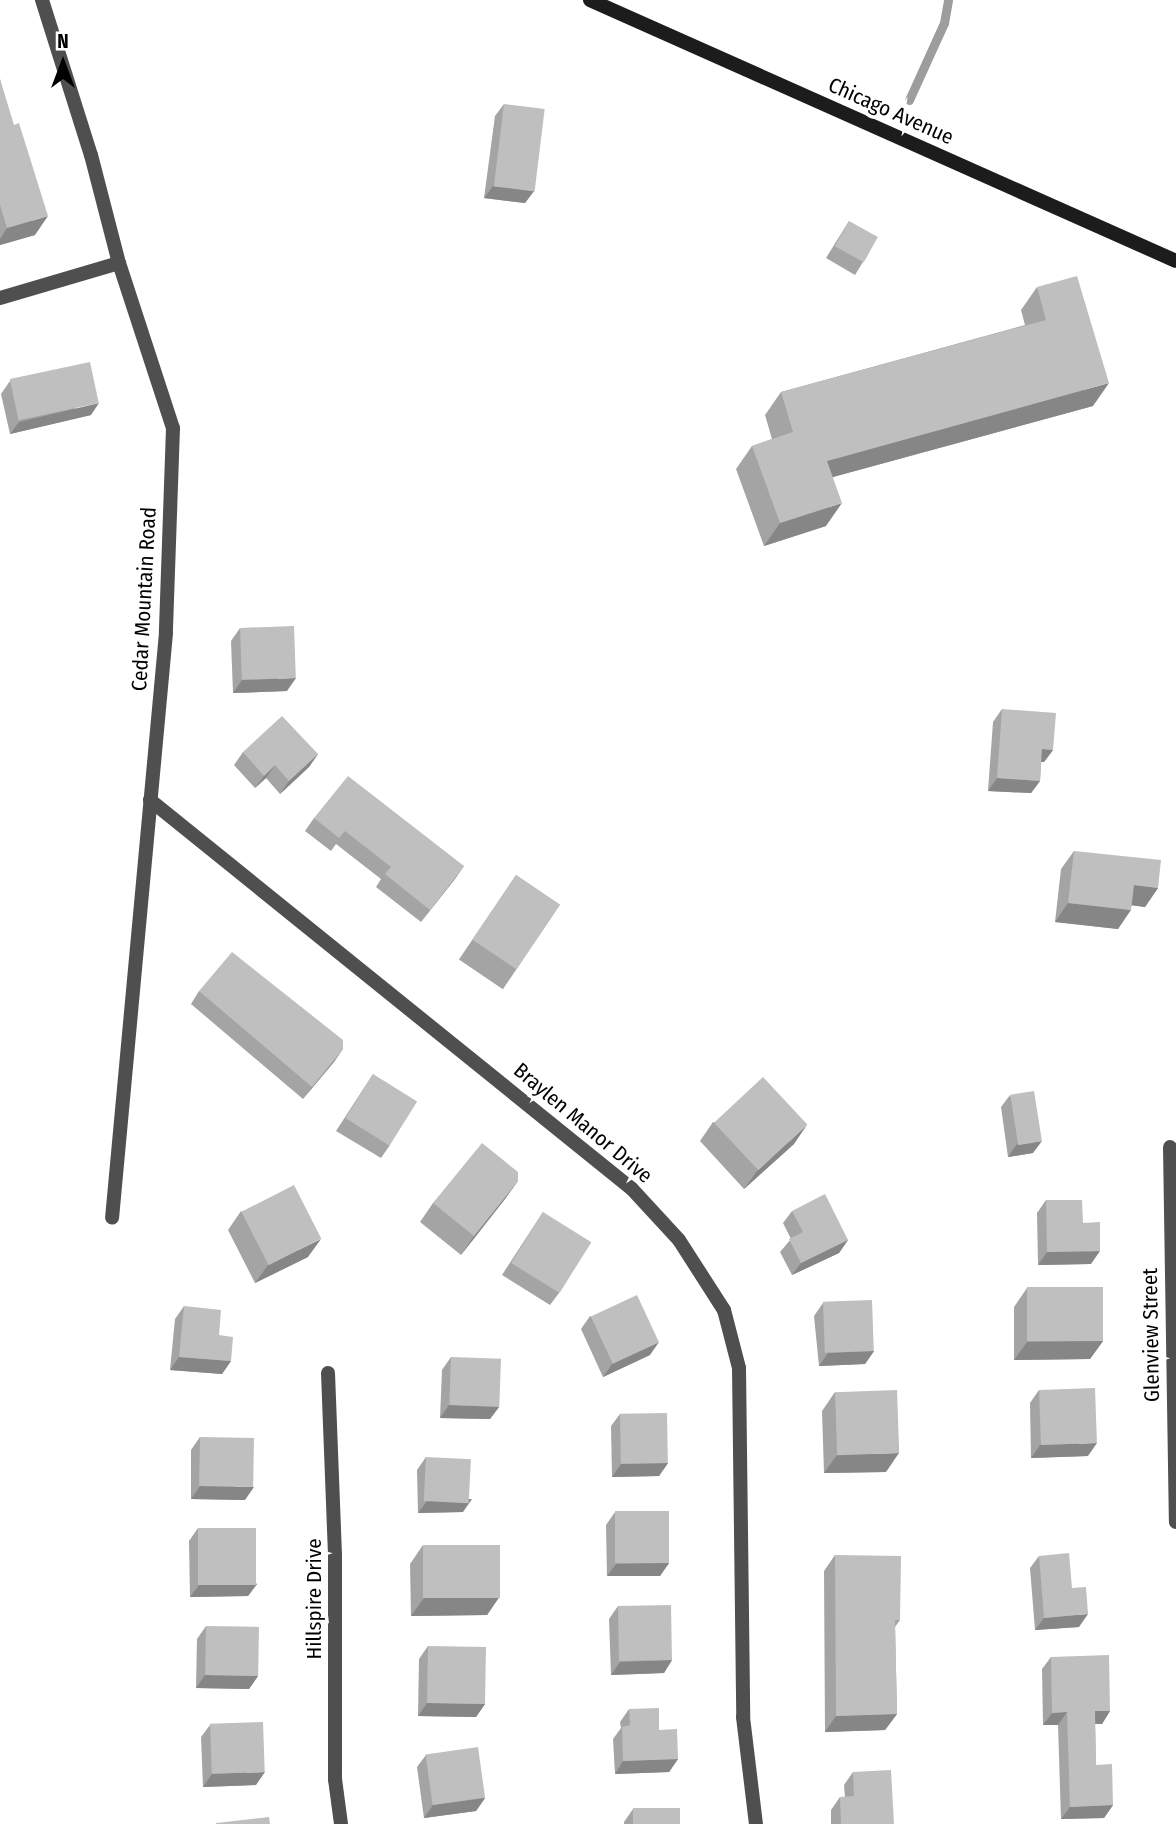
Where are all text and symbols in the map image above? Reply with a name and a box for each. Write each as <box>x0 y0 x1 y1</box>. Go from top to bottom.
north arrow <box>28 28 98 98</box>
text: N <box>57 30 69 53</box>
street label: Chicago Avenue <box>825 72 957 150</box>
street label: Cedar Mountain Road <box>127 506 161 692</box>
street label: Braylen Manor Drive <box>508 1058 658 1188</box>
street label: Glenview Street <box>1137 1268 1165 1402</box>
street label: Hillspire Drive <box>301 1538 327 1660</box>

